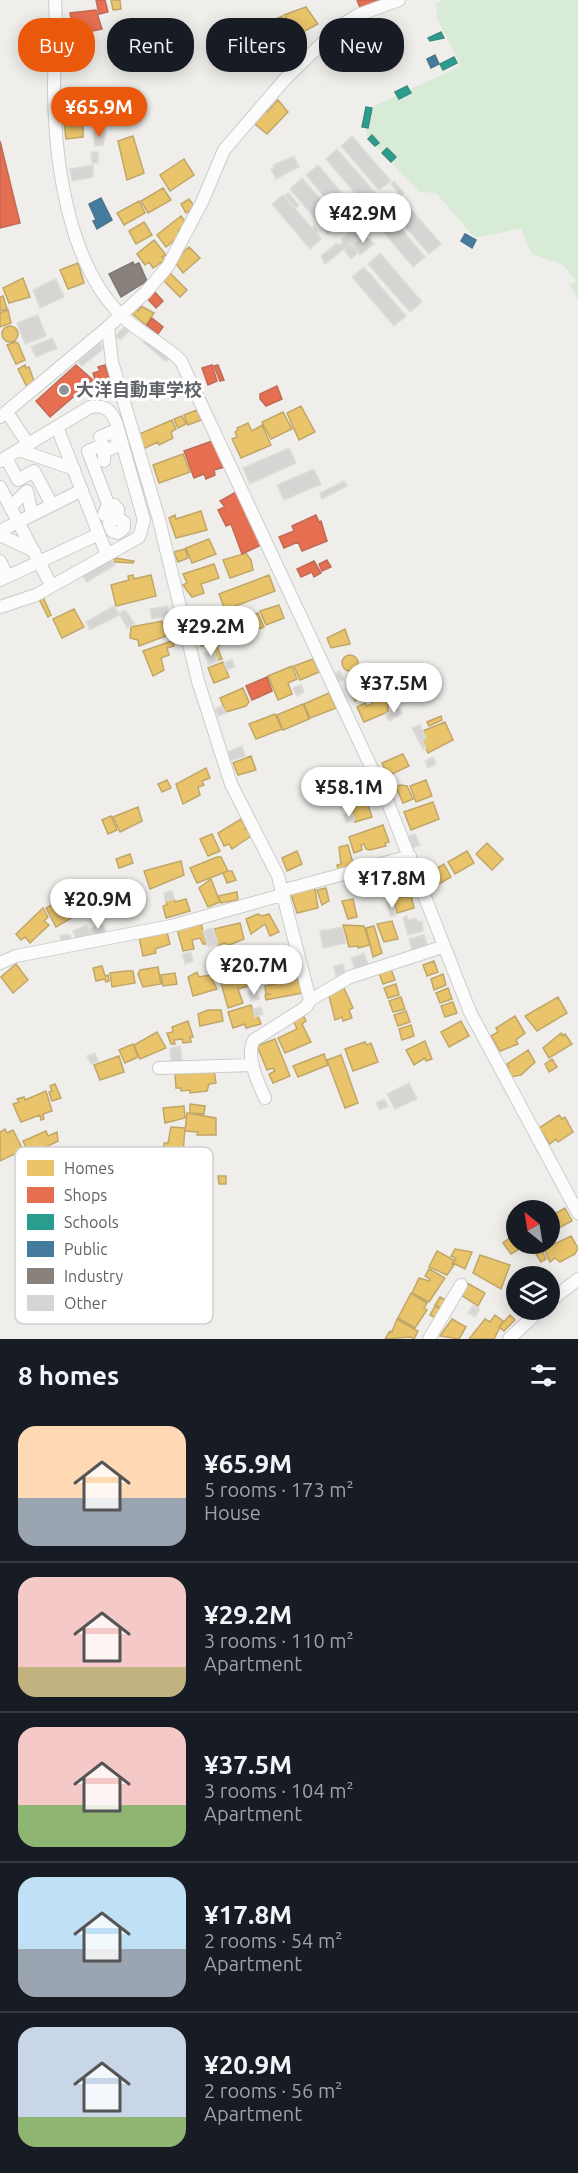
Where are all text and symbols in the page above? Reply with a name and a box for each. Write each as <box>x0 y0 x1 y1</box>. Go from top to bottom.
chip: Buy <box>18 18 95 72</box>
chip: Rent <box>107 18 194 72</box>
chip: Filters <box>206 18 307 72</box>
chip: New <box>319 18 404 72</box>
pin: ¥65.9M <box>50 87 148 138</box>
text: ¥65.9M <box>65 95 133 118</box>
pin: ¥42.9M <box>314 193 412 244</box>
text: ¥42.9M <box>329 201 397 224</box>
place label: 大洋自動車学校 <box>76 379 202 399</box>
marker: 大洋自動車学校 <box>57 383 71 397</box>
pin: ¥29.2M <box>162 606 260 657</box>
text: ¥29.2M <box>177 614 245 637</box>
pin: ¥37.5M <box>345 663 443 714</box>
text: ¥37.5M <box>360 671 428 694</box>
pin: ¥58.1M <box>300 767 398 818</box>
text: ¥58.1M <box>315 775 383 798</box>
pin: ¥17.8M <box>343 858 441 909</box>
text: ¥17.8M <box>358 866 426 889</box>
pin: ¥20.9M <box>49 879 147 930</box>
text: ¥20.9M <box>64 887 132 910</box>
pin: ¥20.7M <box>205 945 303 996</box>
text: ¥20.7M <box>220 953 288 976</box>
legend <box>15 1147 213 1324</box>
text: Homes <box>64 1159 114 1177</box>
text: Shops <box>64 1186 107 1204</box>
north arrow <box>506 1200 560 1254</box>
map controls <box>506 1200 560 1320</box>
text: Schools <box>64 1213 119 1231</box>
text: Public <box>64 1240 108 1258</box>
button: layers <box>506 1266 560 1320</box>
text: Industry <box>64 1267 123 1285</box>
text: Other <box>64 1294 107 1312</box>
icon: filters <box>527 1359 560 1392</box>
text: 8 homes <box>18 1361 119 1390</box>
text: ¥65.9M <box>204 1449 292 1478</box>
icon: home <box>66 1450 138 1522</box>
text: 5 rooms · 173 m² <box>204 1478 354 1501</box>
text: House <box>204 1501 261 1524</box>
text: ¥29.2M <box>204 1600 292 1629</box>
icon: home <box>66 1601 138 1673</box>
text: 3 rooms · 110 m² <box>204 1629 354 1652</box>
text: Apartment <box>204 1652 302 1675</box>
text: ¥37.5M <box>204 1750 292 1779</box>
icon: home <box>66 1751 138 1823</box>
text: 3 rooms · 104 m² <box>204 1779 354 1802</box>
text: Apartment <box>204 1802 302 1825</box>
text: ¥17.8M <box>204 1900 292 1929</box>
icon: home <box>66 1901 138 1973</box>
text: 2 rooms · 54 m² <box>204 1929 342 1952</box>
text: Apartment <box>204 1952 302 1975</box>
text: ¥20.9M <box>204 2050 292 2079</box>
icon: home <box>66 2051 138 2123</box>
text: 2 rooms · 56 m² <box>204 2079 342 2102</box>
text: Apartment <box>204 2102 302 2125</box>

